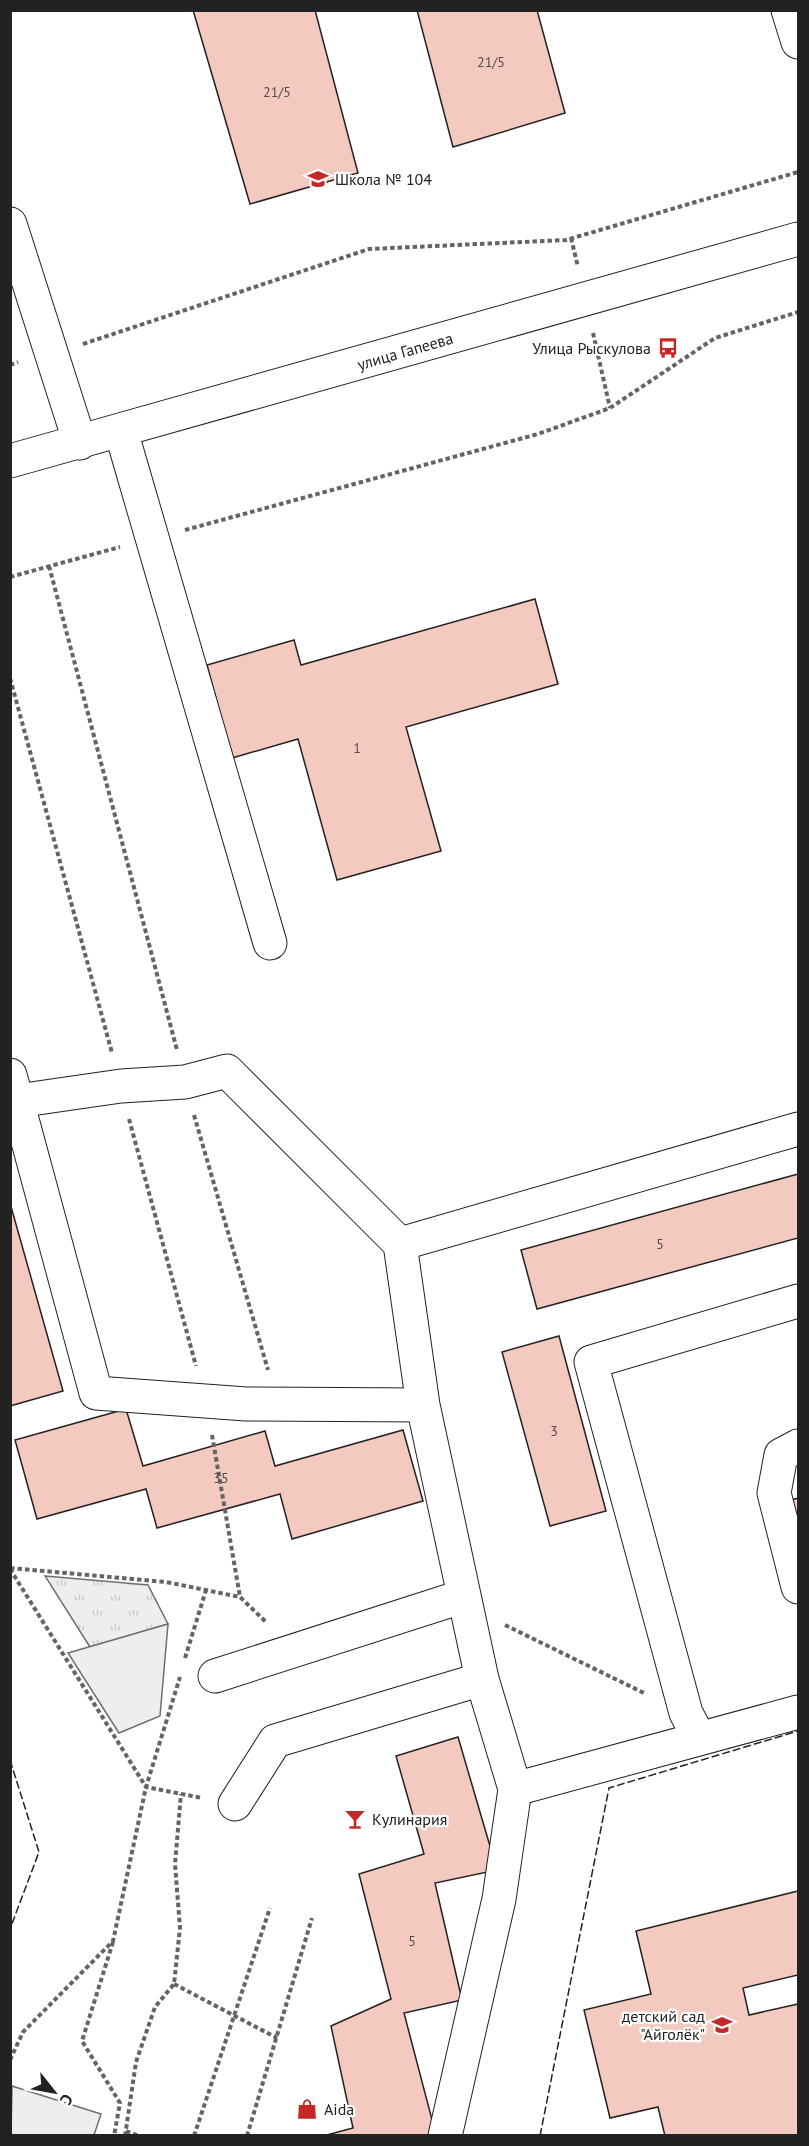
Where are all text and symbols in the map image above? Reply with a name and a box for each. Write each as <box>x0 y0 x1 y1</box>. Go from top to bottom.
house number: 21/5 <box>477 53 505 71</box>
house number: 21/5 <box>263 83 291 101</box>
school or university icon: Школа № 104 <box>306 167 330 191</box>
place label: Школа № 104 <box>335 169 432 189</box>
street label: улица Гапеева <box>355 328 455 374</box>
bus stop icon: Улица Рыскулова <box>656 336 680 360</box>
place label: Улица Рыскулова <box>532 338 651 358</box>
house number: 1 <box>353 739 361 757</box>
house number: 5 <box>656 1235 664 1253</box>
house number: 3 <box>550 1422 558 1440</box>
house number: 35 <box>213 1469 229 1487</box>
bar icon: Кулинария <box>343 1807 367 1831</box>
place label: Кулинария <box>372 1809 447 1829</box>
house number: 5 <box>408 1932 416 1950</box>
place label: детский сад "Айголёк" <box>622 2006 705 2044</box>
school or university icon: детский сад "Айголёк" <box>710 2013 734 2037</box>
north arrow <box>24 2062 84 2122</box>
text: С <box>56 2091 78 2109</box>
shop icon: Aida <box>295 2097 319 2121</box>
place label: Aida <box>324 2099 354 2119</box>

